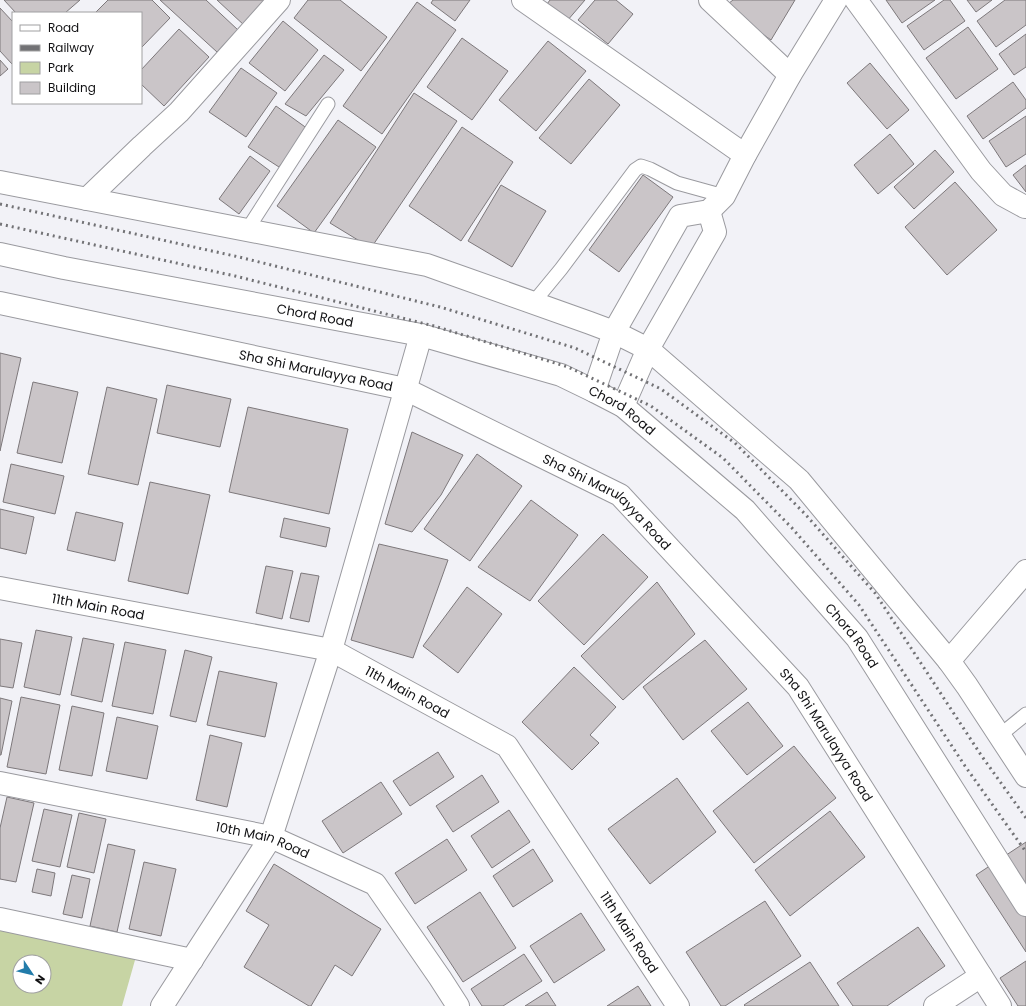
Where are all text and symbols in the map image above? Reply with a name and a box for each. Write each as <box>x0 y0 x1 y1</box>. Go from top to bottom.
legend <box>12 12 142 104</box>
text: Road <box>48 19 79 36</box>
text: Railway <box>48 39 94 56</box>
text: Park <box>48 59 75 76</box>
text: Building <box>48 79 96 96</box>
street label: Chord Road <box>275 299 355 332</box>
street label: Sha Shi Marulayya Road <box>237 345 395 396</box>
street label: Chord Road <box>585 381 659 440</box>
street label: Sha Shi Marulayya Road <box>539 449 675 554</box>
street label: 11th Main Road <box>50 589 146 625</box>
street label: Chord Road <box>821 599 883 672</box>
street label: 11th Main Road <box>362 661 453 723</box>
street label: Sha Shi Marulayya Road <box>775 664 877 805</box>
street label: 10th Main Road <box>214 817 313 863</box>
street label: 11th Main Road <box>595 888 663 977</box>
north arrow <box>12 954 52 994</box>
text: N <box>31 972 49 988</box>

